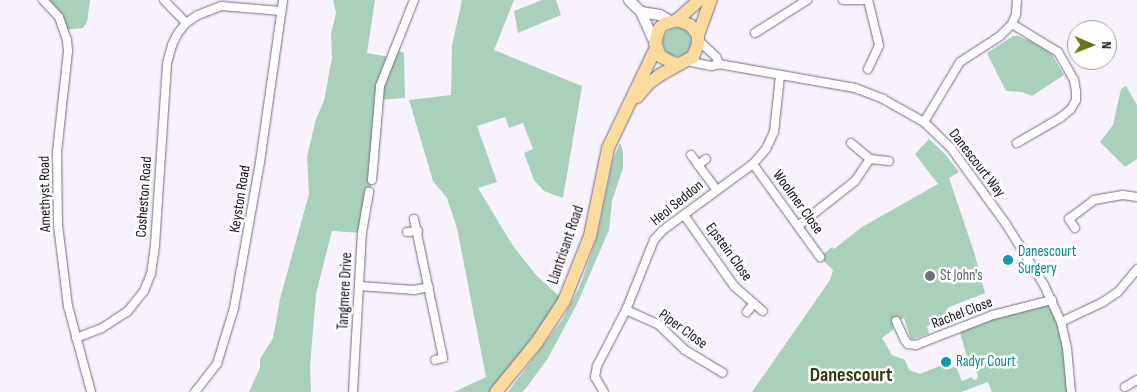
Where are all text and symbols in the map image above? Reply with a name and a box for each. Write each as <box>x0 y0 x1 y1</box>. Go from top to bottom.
north arrow <box>1067 20 1117 70</box>
text: N <box>1098 41 1115 49</box>
street label: Danescourt Way <box>945 125 1009 201</box>
street label: Amethyst Road <box>35 156 55 232</box>
street label: Cosheston Road <box>132 156 156 238</box>
street label: Keyston Road <box>226 164 254 234</box>
street label: Woolmer Close <box>769 166 827 238</box>
street label: Heol Seddon <box>647 176 707 230</box>
street label: Llantrisant Road <box>544 203 588 287</box>
street label: Epstein Close <box>702 219 756 285</box>
place label: Danescourt Surgery <box>1018 242 1076 277</box>
street label: Tangmere Drive <box>334 252 356 330</box>
marker: Danescourt Surgery <box>1002 254 1014 266</box>
place label: St John's <box>940 267 983 285</box>
marker: St John's <box>924 270 936 282</box>
street label: Rachel Close <box>929 293 995 333</box>
street label: Piper Close <box>655 305 711 353</box>
place label: Radyr Court <box>956 353 1016 371</box>
marker: Radyr Court <box>940 356 952 368</box>
district label: Danescourt <box>810 363 892 387</box>

